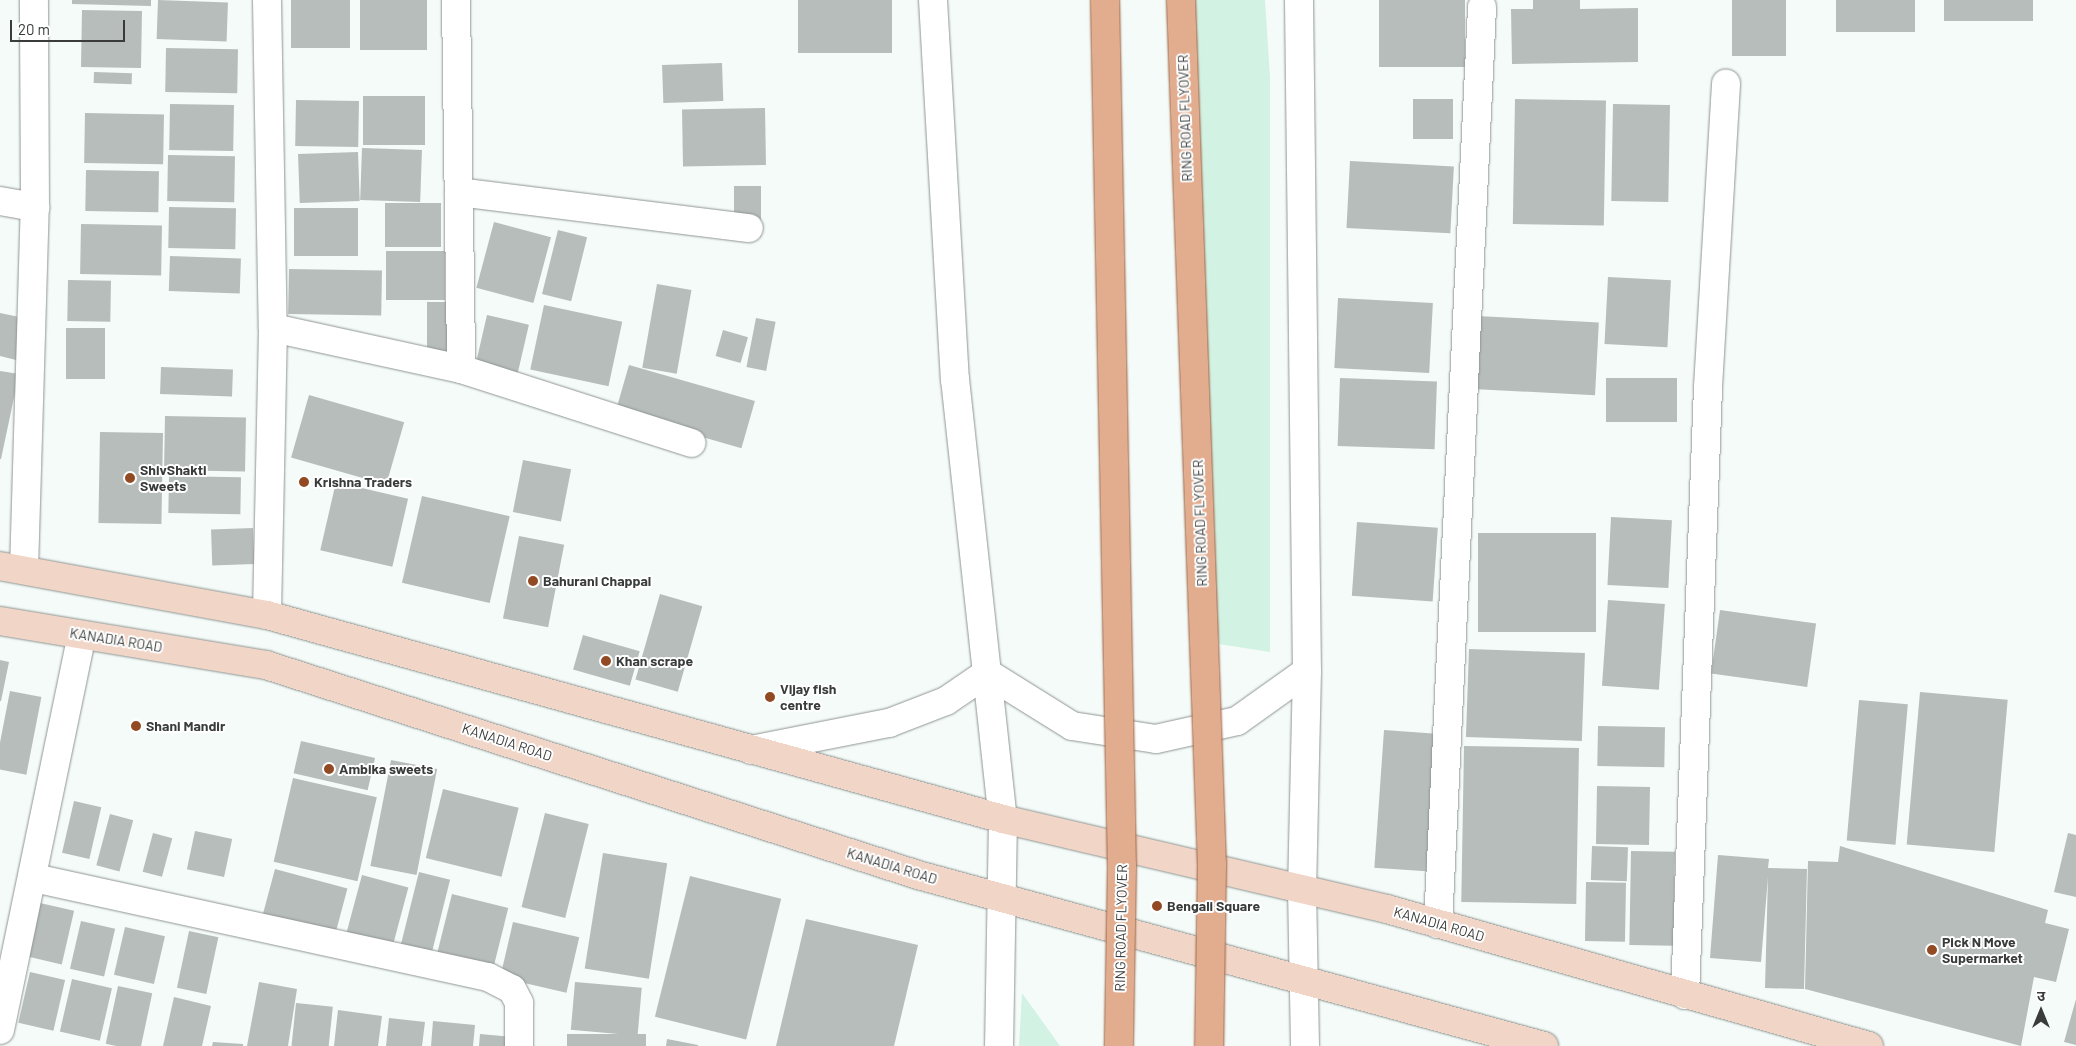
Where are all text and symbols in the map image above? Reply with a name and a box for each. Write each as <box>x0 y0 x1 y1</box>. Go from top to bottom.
scale bar <box>12 10 128 42</box>
text: 20 m <box>18 20 50 38</box>
street label: RING ROAD FLYOVER <box>1174 54 1196 182</box>
street label: RING ROAD FLYOVER <box>1189 459 1211 587</box>
place label: ShivShakti Sweets <box>140 462 207 494</box>
marker: ShivShakti Sweets <box>124 472 136 484</box>
place label: Krishna Traders <box>314 474 412 490</box>
marker: Krishna Traders <box>298 476 310 488</box>
place label: Bahurani Chappal <box>543 573 651 589</box>
marker: Bahurani Chappal <box>527 575 539 587</box>
street label: KANADIA ROAD <box>69 624 163 656</box>
place label: Khan scrape <box>616 653 693 669</box>
marker: Khan scrape <box>600 655 612 667</box>
place label: Vijay fish centre <box>780 681 837 714</box>
marker: Vijay fish centre <box>764 691 776 703</box>
place label: Shani Mandir <box>146 718 225 734</box>
marker: Shani Mandir <box>130 720 142 732</box>
street label: KANADIA ROAD <box>460 720 554 764</box>
place label: Ambika sweets <box>339 761 433 777</box>
marker: Ambika sweets <box>323 763 335 775</box>
street label: KANADIA ROAD <box>845 844 939 888</box>
street label: RING ROAD FLYOVER <box>1111 864 1131 992</box>
place label: Bengali Square <box>1167 898 1260 914</box>
marker: Bengali Square <box>1151 900 1163 912</box>
street label: KANADIA ROAD <box>1392 903 1486 945</box>
place label: Pick N Move Supermarket <box>1942 934 2023 966</box>
marker: Pick N Move Supermarket <box>1926 944 1938 956</box>
north arrow <box>2016 986 2066 1036</box>
text: उ <box>2037 987 2045 1004</box>

